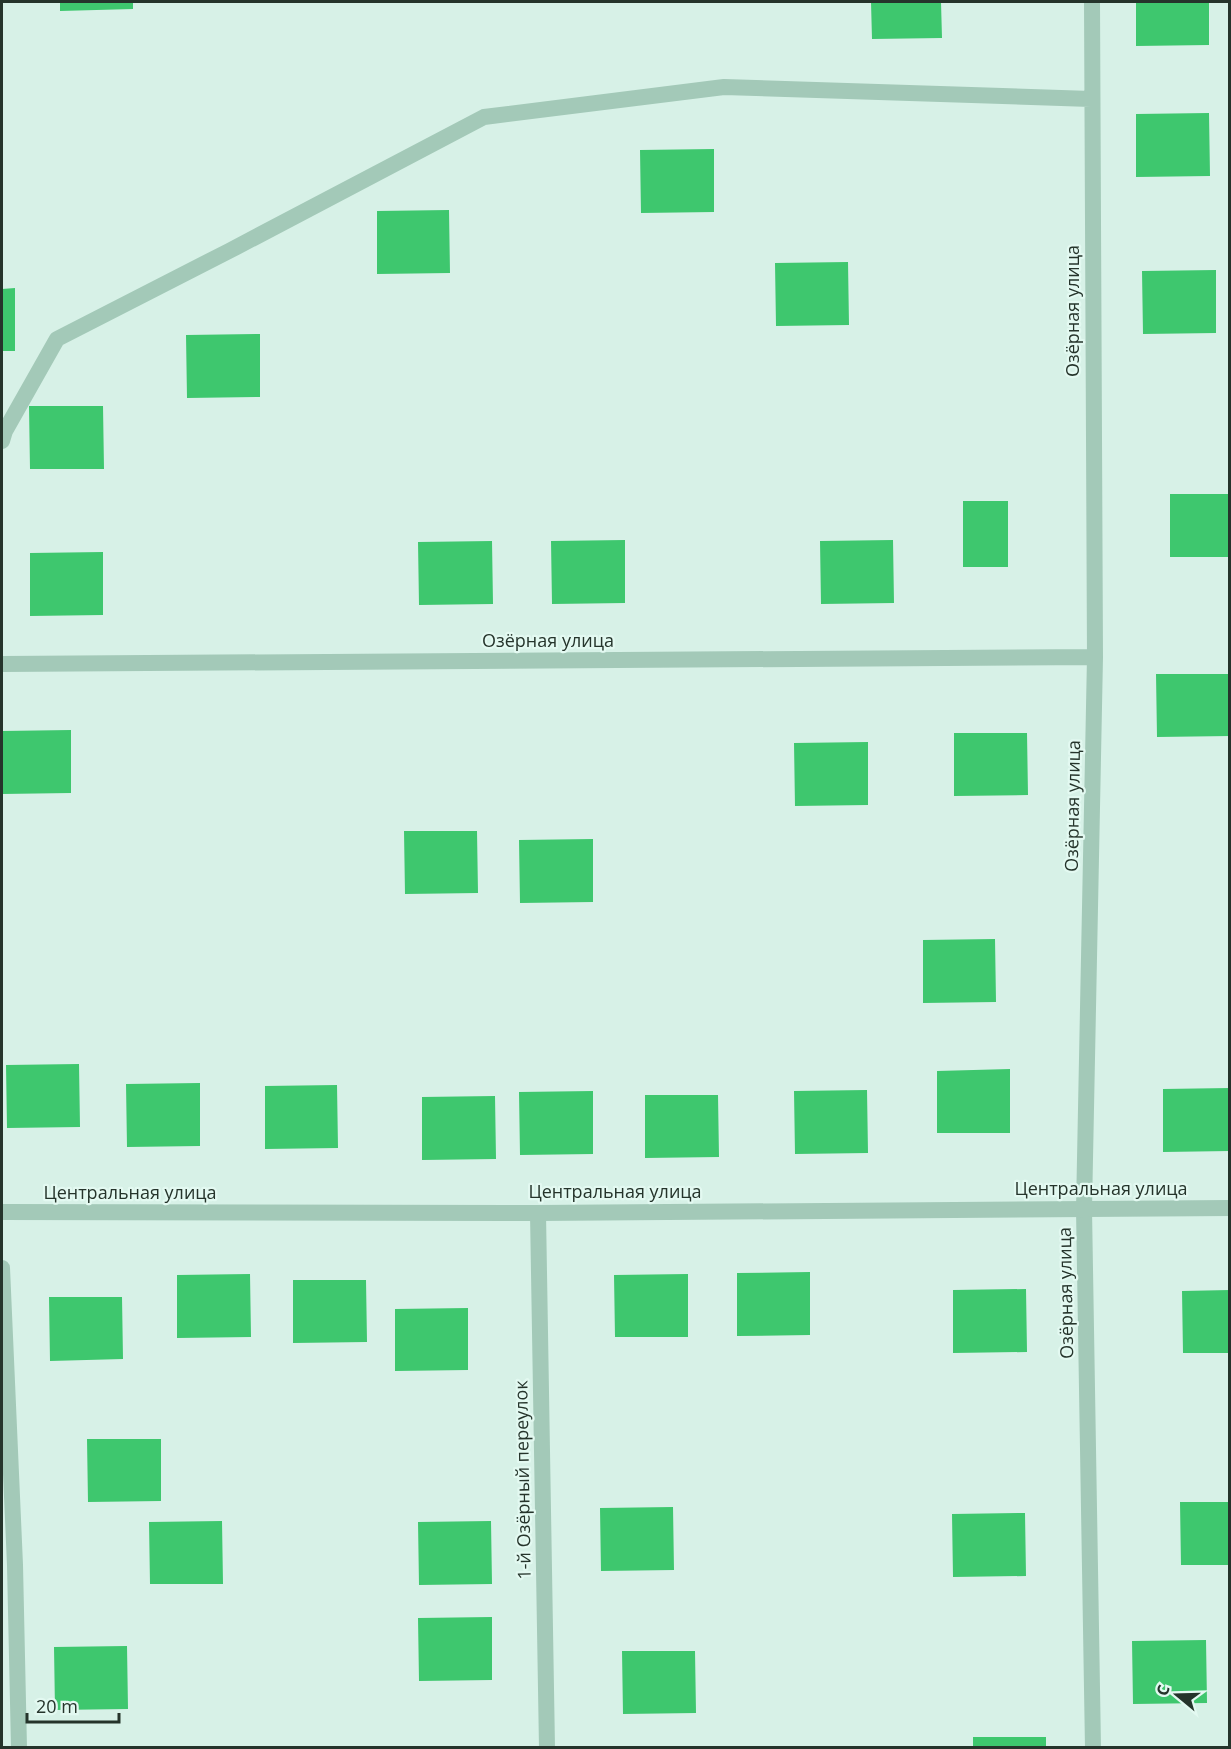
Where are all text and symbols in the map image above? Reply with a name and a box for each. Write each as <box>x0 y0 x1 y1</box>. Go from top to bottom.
street label: Озёрная улица <box>1060 245 1084 377</box>
street label: Озёрная улица <box>482 628 614 652</box>
street label: Озёрная улица <box>1059 740 1085 872</box>
street label: Центральная улица <box>1014 1176 1188 1200</box>
street label: Центральная улица <box>528 1179 702 1203</box>
street label: Центральная улица <box>43 1180 217 1204</box>
street label: Озёрная улица <box>1052 1227 1078 1359</box>
street label: 1-й Озёрный переулок <box>508 1380 536 1580</box>
north arrow <box>1147 1665 1207 1725</box>
text: С <box>1151 1682 1175 1699</box>
scale bar <box>27 1686 118 1724</box>
text: 20 m <box>36 1694 78 1718</box>

